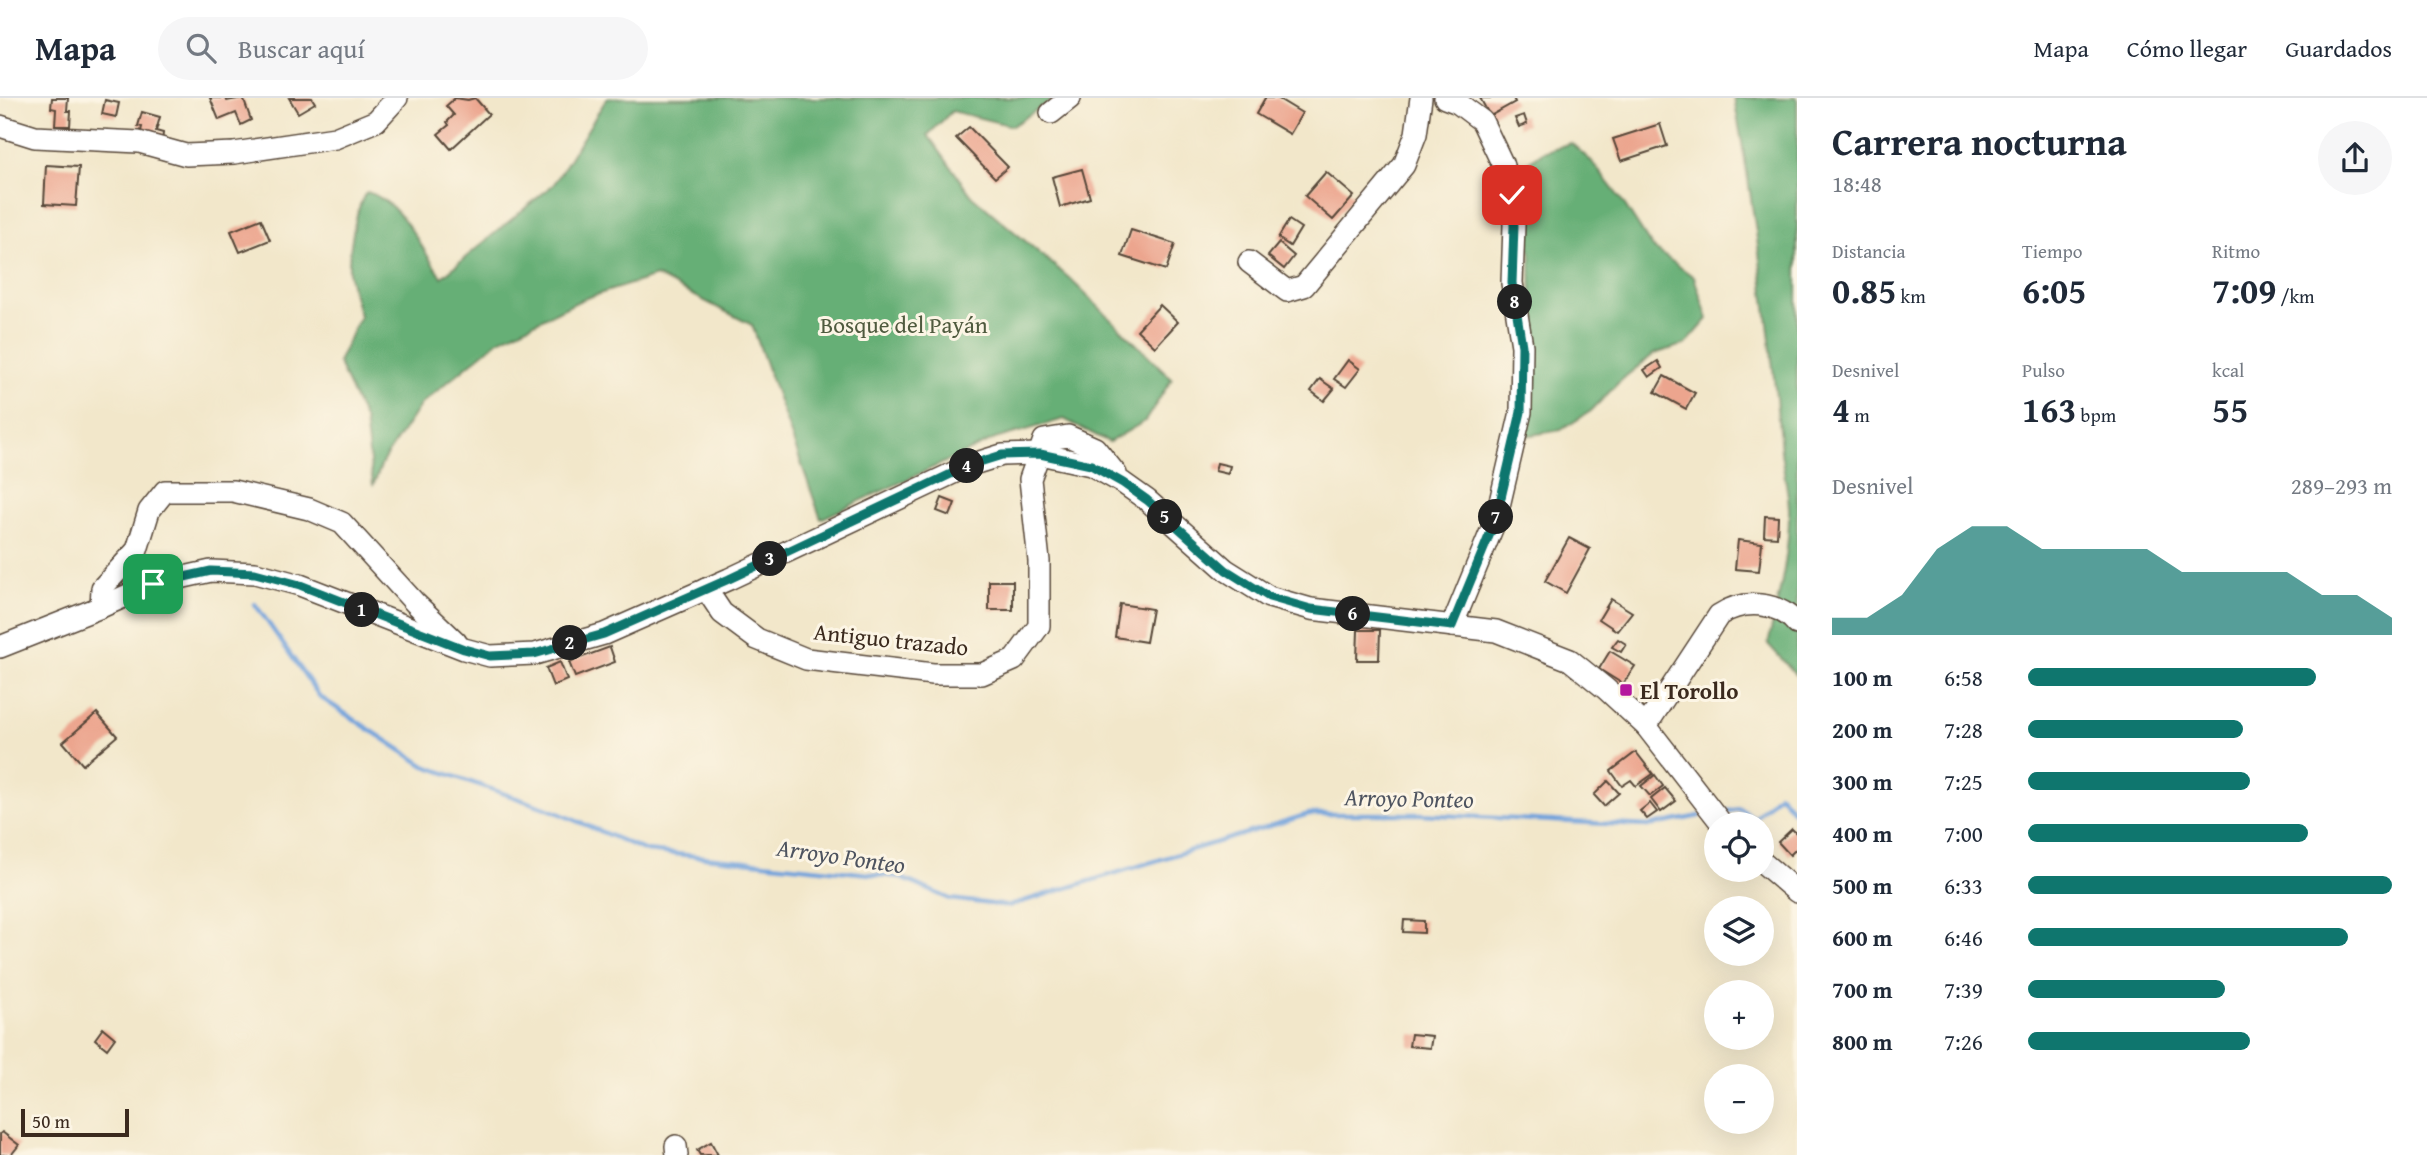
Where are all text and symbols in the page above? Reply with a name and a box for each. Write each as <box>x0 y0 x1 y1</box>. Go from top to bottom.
search box <box>158 17 648 80</box>
text: Mapa <box>35 24 116 72</box>
icon: search <box>182 29 220 67</box>
text: Buscar aquí <box>238 29 365 68</box>
text: Mapa <box>2033 31 2089 66</box>
text: Cómo llegar <box>2127 31 2247 66</box>
text: Guardados <box>2285 31 2392 66</box>
text: Carrera nocturna <box>1832 113 2127 169</box>
button: share <box>2318 121 2392 195</box>
pin <box>1482 165 1542 225</box>
text: 18:48 <box>1832 167 1882 200</box>
icon: check <box>1493 176 1531 214</box>
text: Distancia <box>1832 237 1906 265</box>
text: Tiempo <box>2022 237 2082 265</box>
text: Ritmo <box>2212 237 2260 265</box>
text: 0.85 <box>1832 265 1896 316</box>
text: 6:05 <box>2022 265 2086 316</box>
text: 7:09 <box>2212 265 2276 316</box>
text: km <box>1896 282 1926 310</box>
text: /km <box>2276 282 2315 310</box>
pin: 8 <box>1498 284 1532 320</box>
text: 8 <box>1510 287 1519 315</box>
park label: Bosque del Payán <box>820 308 988 341</box>
text: Desnivel <box>1832 356 1899 384</box>
text: Pulso <box>2022 356 2065 384</box>
text: kcal <box>2212 356 2244 384</box>
text: 4 <box>1832 384 1850 435</box>
text: 163 <box>2022 384 2076 435</box>
text: 55 <box>2212 384 2248 435</box>
text: m <box>1850 401 1870 429</box>
text: bpm <box>2076 401 2116 429</box>
pin: 4 <box>950 448 984 484</box>
text: 4 <box>962 451 971 479</box>
text: Desnivel <box>1832 469 1913 502</box>
text: 289–293 m <box>2291 469 2392 502</box>
pin: 5 <box>1148 500 1182 534</box>
pin: 7 <box>1478 500 1514 534</box>
text: 5 <box>1160 502 1169 530</box>
text: 7 <box>1491 502 1500 530</box>
pin: 3 <box>752 542 788 576</box>
text: 3 <box>765 544 774 572</box>
pin <box>123 554 183 614</box>
icon: arrive <box>134 565 172 603</box>
pin: 1 <box>344 592 380 628</box>
text: 1 <box>357 595 366 623</box>
pin: 6 <box>1336 596 1370 632</box>
text: 6 <box>1348 599 1357 627</box>
street label: Antiguo trazado <box>812 614 970 664</box>
pin: 2 <box>552 626 588 660</box>
text: 2 <box>565 628 574 656</box>
text: 100 m <box>1832 661 1893 694</box>
text: 6:58 <box>1944 661 1983 694</box>
place label: El Torollo <box>1640 674 1738 707</box>
marker: El Torollo <box>1618 682 1634 698</box>
text: 200 m <box>1832 713 1893 746</box>
text: 7:28 <box>1944 713 1983 746</box>
text: 300 m <box>1832 765 1893 798</box>
text: 7:25 <box>1944 765 1983 798</box>
water label: Arroyo Ponteo <box>1343 779 1474 817</box>
map controls <box>1704 812 1774 1134</box>
button: locate <box>1704 812 1774 882</box>
text: 400 m <box>1832 817 1893 850</box>
text: 7:00 <box>1944 817 1983 850</box>
water label: Arroyo Ponteo <box>774 830 907 882</box>
text: 500 m <box>1832 869 1893 902</box>
text: 6:33 <box>1944 869 1983 902</box>
button: layers <box>1704 896 1774 966</box>
text: 600 m <box>1832 921 1893 954</box>
text: 6:46 <box>1944 921 1983 954</box>
text: 700 m <box>1832 973 1893 1006</box>
text: 7:39 <box>1944 973 1983 1006</box>
button: + <box>1704 980 1774 1050</box>
text: 800 m <box>1832 1025 1893 1058</box>
text: 7:26 <box>1944 1025 1983 1058</box>
button: − <box>1704 1064 1774 1134</box>
scale bar <box>21 1106 130 1138</box>
text: 50 m <box>32 1107 70 1135</box>

